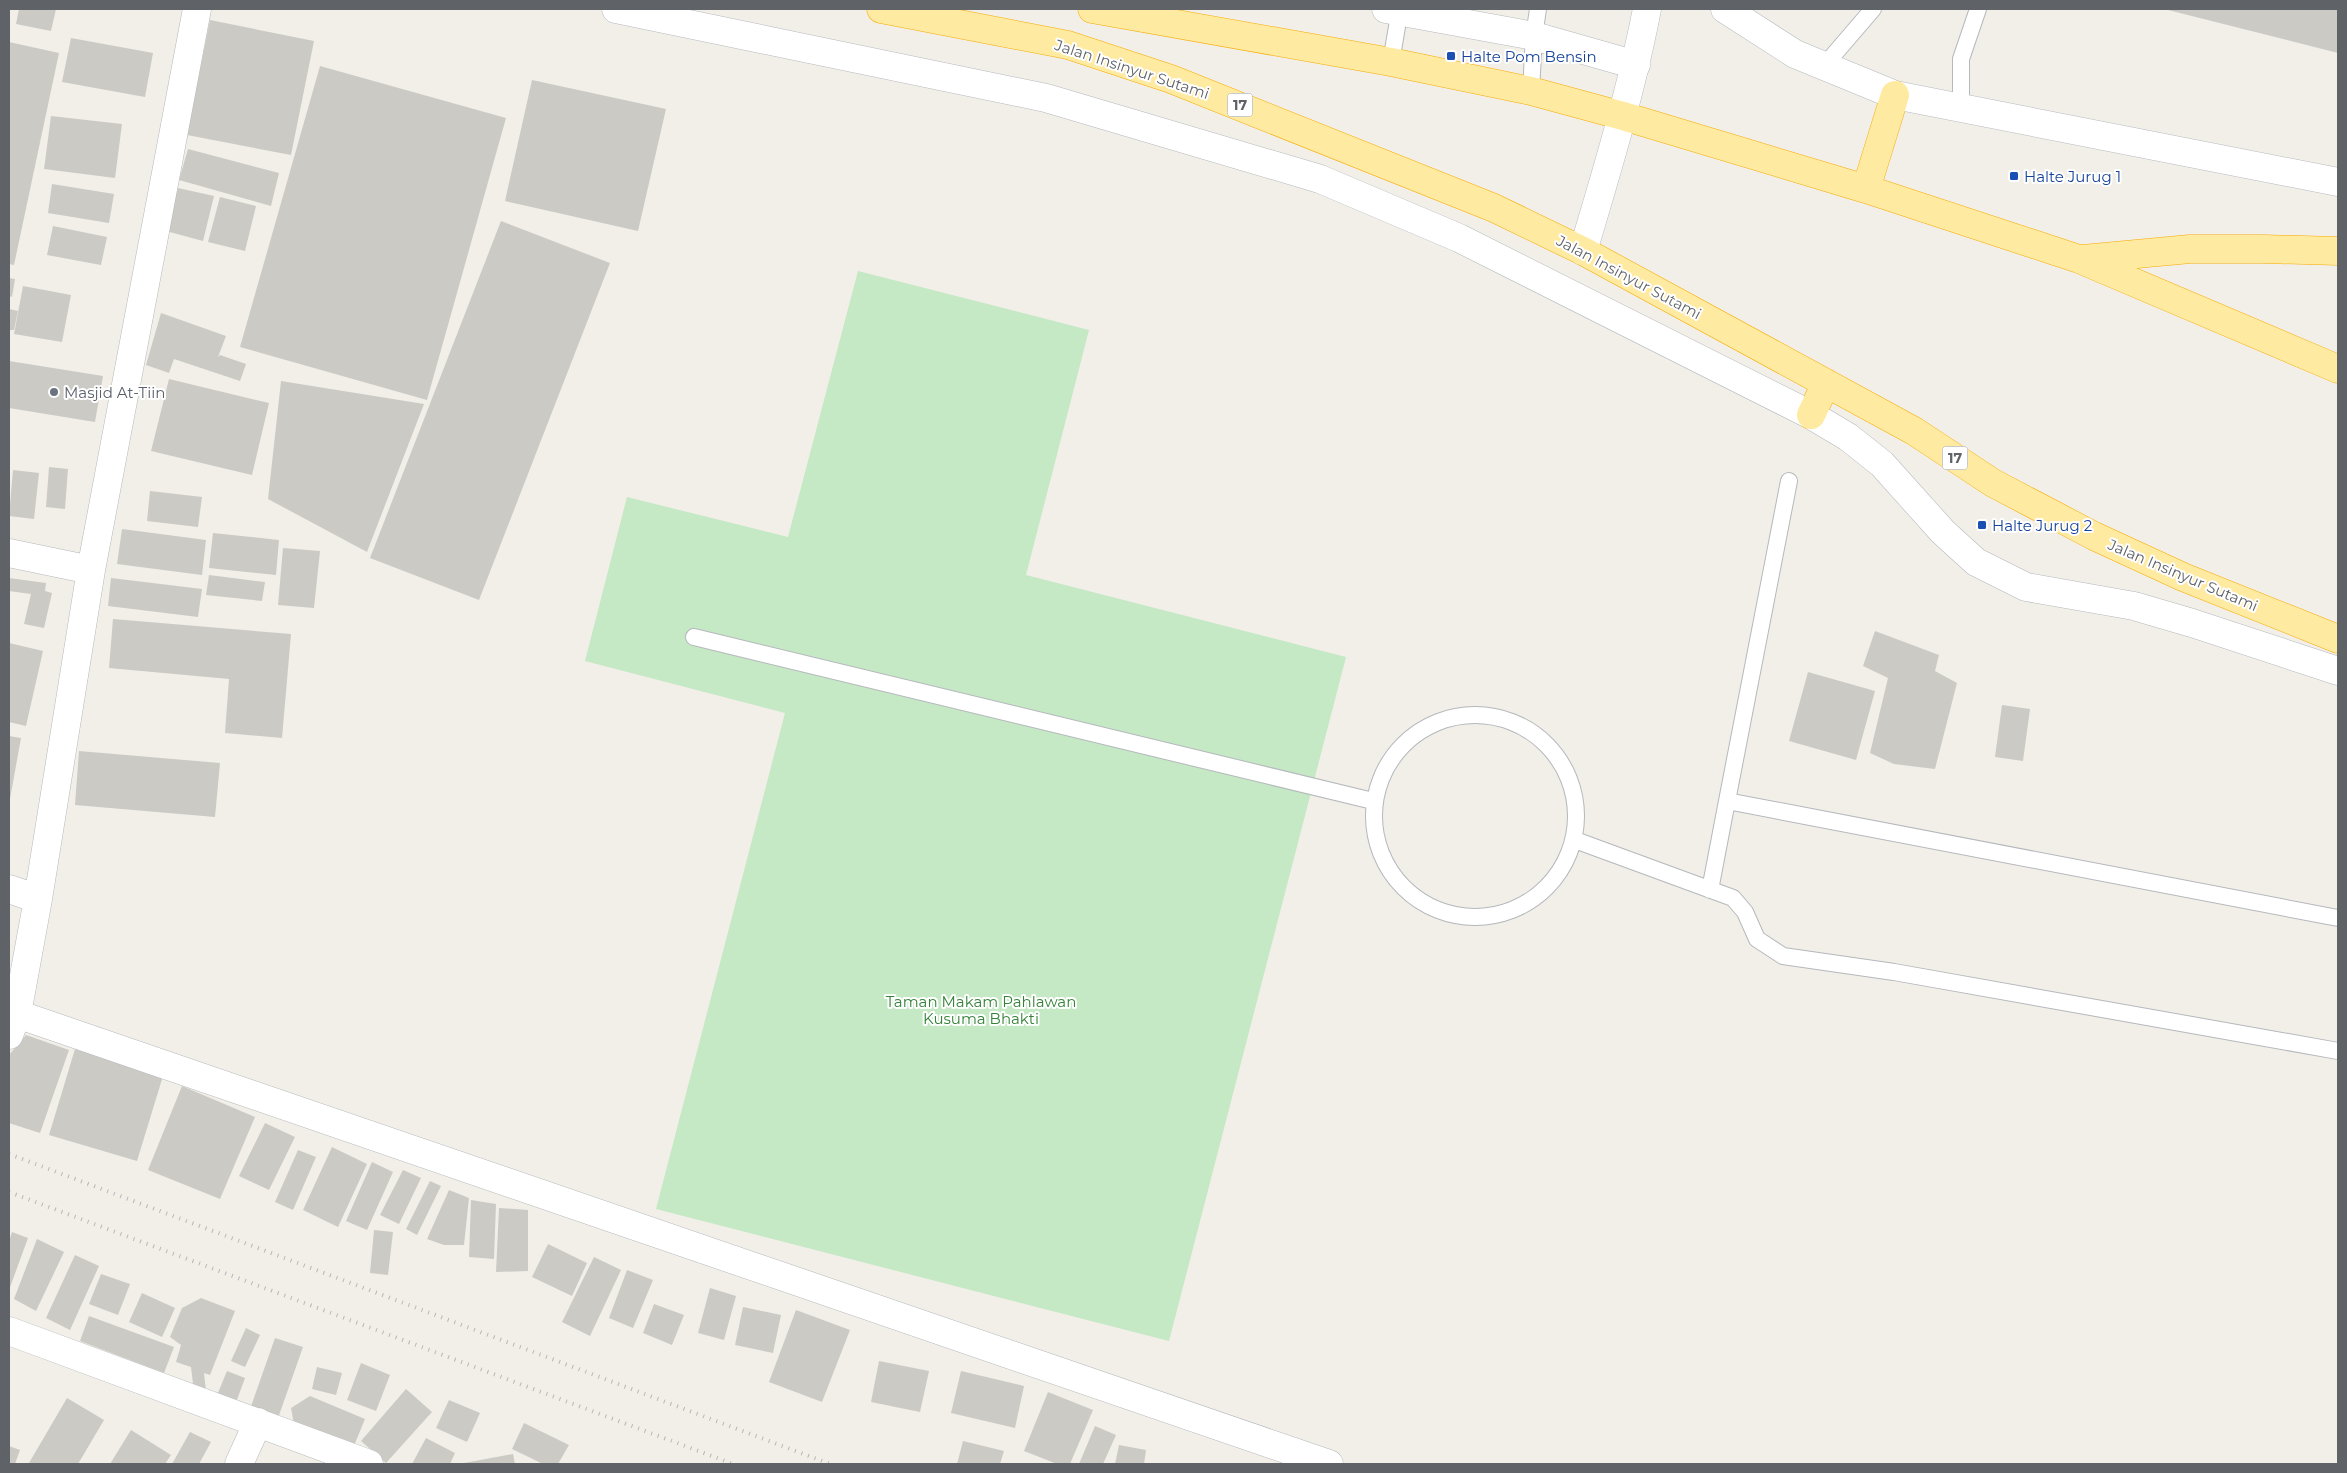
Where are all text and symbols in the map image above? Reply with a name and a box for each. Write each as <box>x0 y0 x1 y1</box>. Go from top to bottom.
street label: Jalan Insinyur Sutami <box>1051 35 1212 103</box>
place label: Halte Pom Bensin <box>1461 47 1597 66</box>
marker: Halte Pom Bensin <box>1445 50 1457 62</box>
road number: 17 <box>1228 94 1252 116</box>
place label: Halte Jurug 1 <box>2024 167 2121 186</box>
marker: Halte Jurug 1 <box>2008 170 2020 182</box>
street label: Jalan Insinyur Sutami <box>1552 230 1705 323</box>
place label: Masjid At-Tiin <box>64 383 165 402</box>
marker: Masjid At-Tiin <box>48 386 60 398</box>
road number: 17 <box>1942 446 1968 469</box>
place label: Halte Jurug 2 <box>1992 516 2092 535</box>
marker: Halte Jurug 2 <box>1976 519 1988 531</box>
street label: Jalan Insinyur Sutami <box>2104 534 2261 615</box>
park label: Taman Makam Pahlawan Kusuma Bhakti <box>886 992 1076 1028</box>

